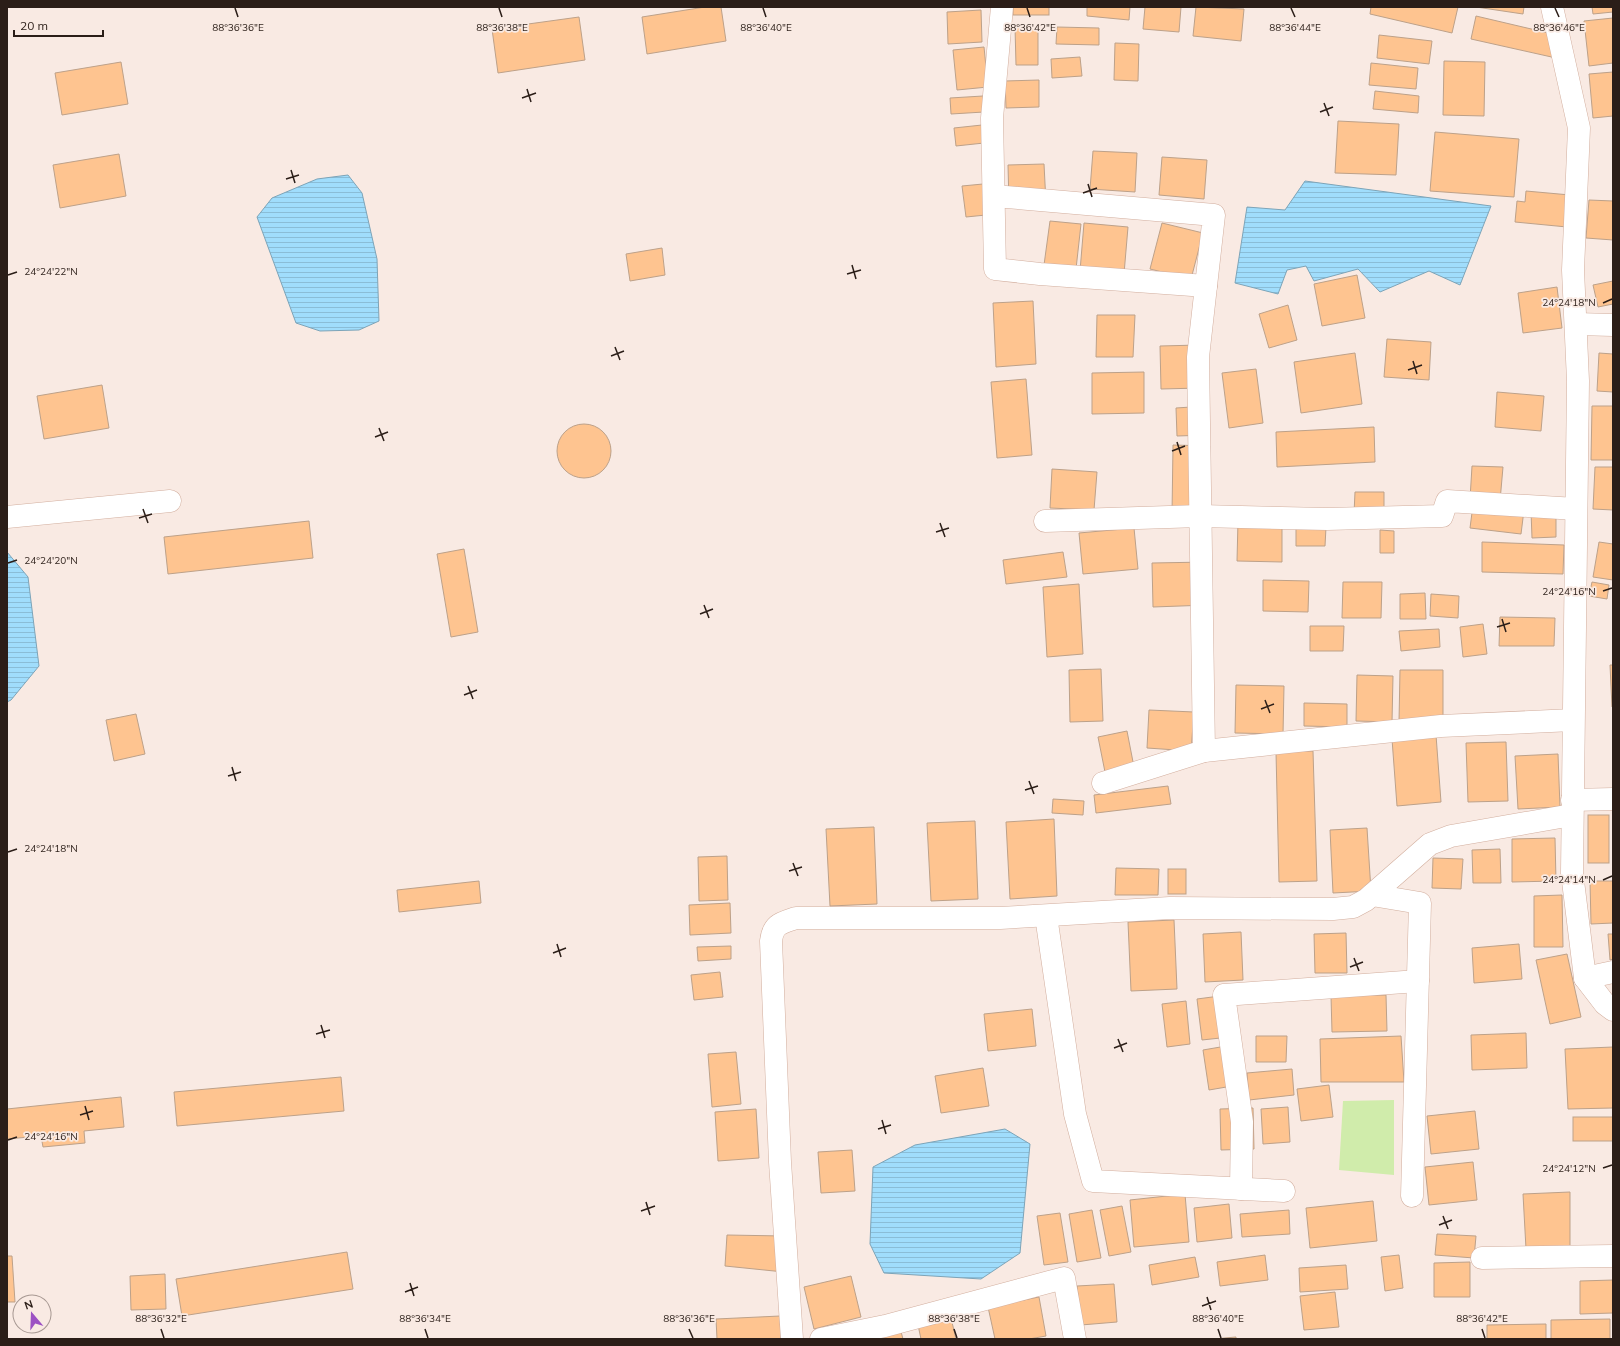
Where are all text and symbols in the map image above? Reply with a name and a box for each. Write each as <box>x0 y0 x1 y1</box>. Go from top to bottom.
scale bar <box>14 12 103 38</box>
text: 20 m <box>20 18 48 33</box>
text: 88°36'36"E <box>212 21 264 34</box>
text: 88°36'38"E <box>476 21 528 34</box>
text: 88°36'40"E <box>740 21 792 34</box>
text: 88°36'42"E <box>1004 21 1056 34</box>
text: 88°36'44"E <box>1269 21 1321 34</box>
text: 88°36'46"E <box>1533 21 1585 34</box>
text: 24°24'22"N <box>24 265 78 278</box>
text: 24°24'18"N <box>1542 296 1596 309</box>
text: 24°24'20"N <box>24 554 78 567</box>
text: 24°24'16"N <box>1542 585 1596 598</box>
text: 24°24'18"N <box>24 842 78 855</box>
text: 24°24'14"N <box>1542 873 1596 886</box>
text: 24°24'16"N <box>24 1130 78 1143</box>
text: 24°24'12"N <box>1542 1162 1596 1175</box>
north arrow <box>12 1294 52 1334</box>
text: N <box>23 1297 35 1313</box>
text: 88°36'32"E <box>135 1312 187 1325</box>
text: 88°36'34"E <box>399 1312 451 1325</box>
text: 88°36'36"E <box>663 1312 715 1325</box>
text: 88°36'38"E <box>928 1312 980 1325</box>
text: 88°36'40"E <box>1192 1312 1244 1325</box>
text: 88°36'42"E <box>1456 1312 1508 1325</box>

